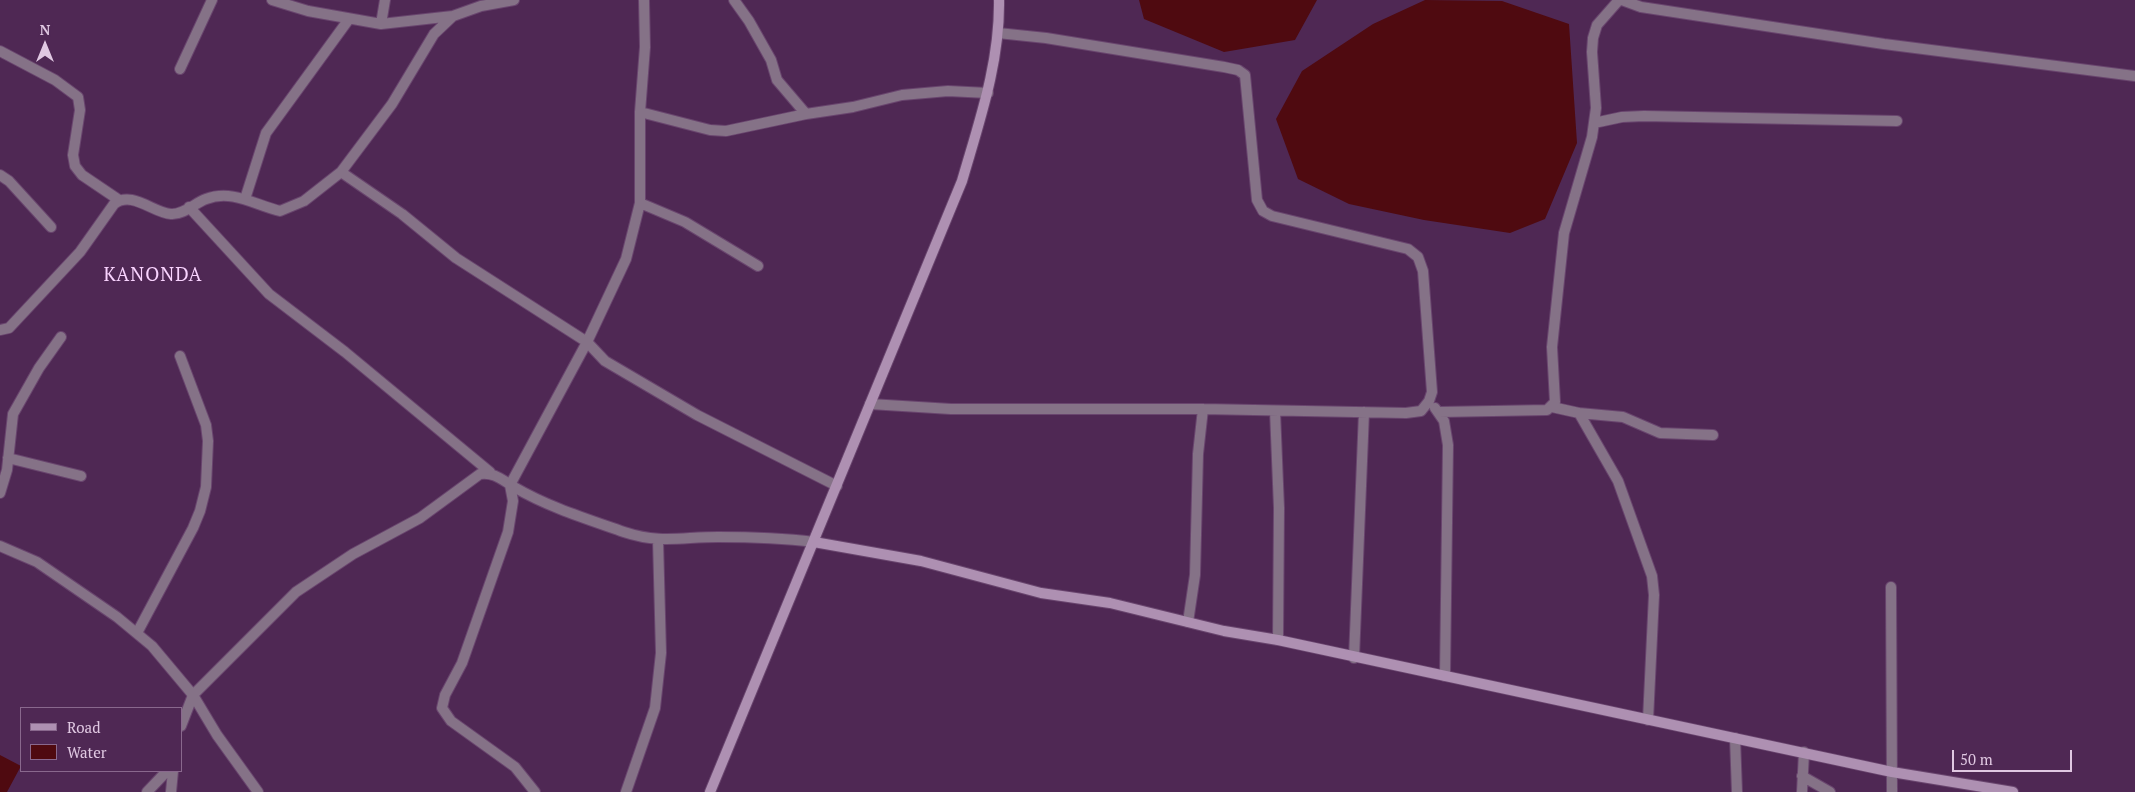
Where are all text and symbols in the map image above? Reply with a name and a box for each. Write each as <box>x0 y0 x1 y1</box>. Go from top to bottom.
north arrow <box>20 20 70 70</box>
text: N <box>40 20 50 39</box>
district label: KANONDA <box>103 265 203 287</box>
legend <box>20 707 182 772</box>
text: Road <box>67 717 100 737</box>
scale bar <box>1955 740 2075 772</box>
text: Water <box>67 742 106 762</box>
text: 50 m <box>1960 749 1993 769</box>

